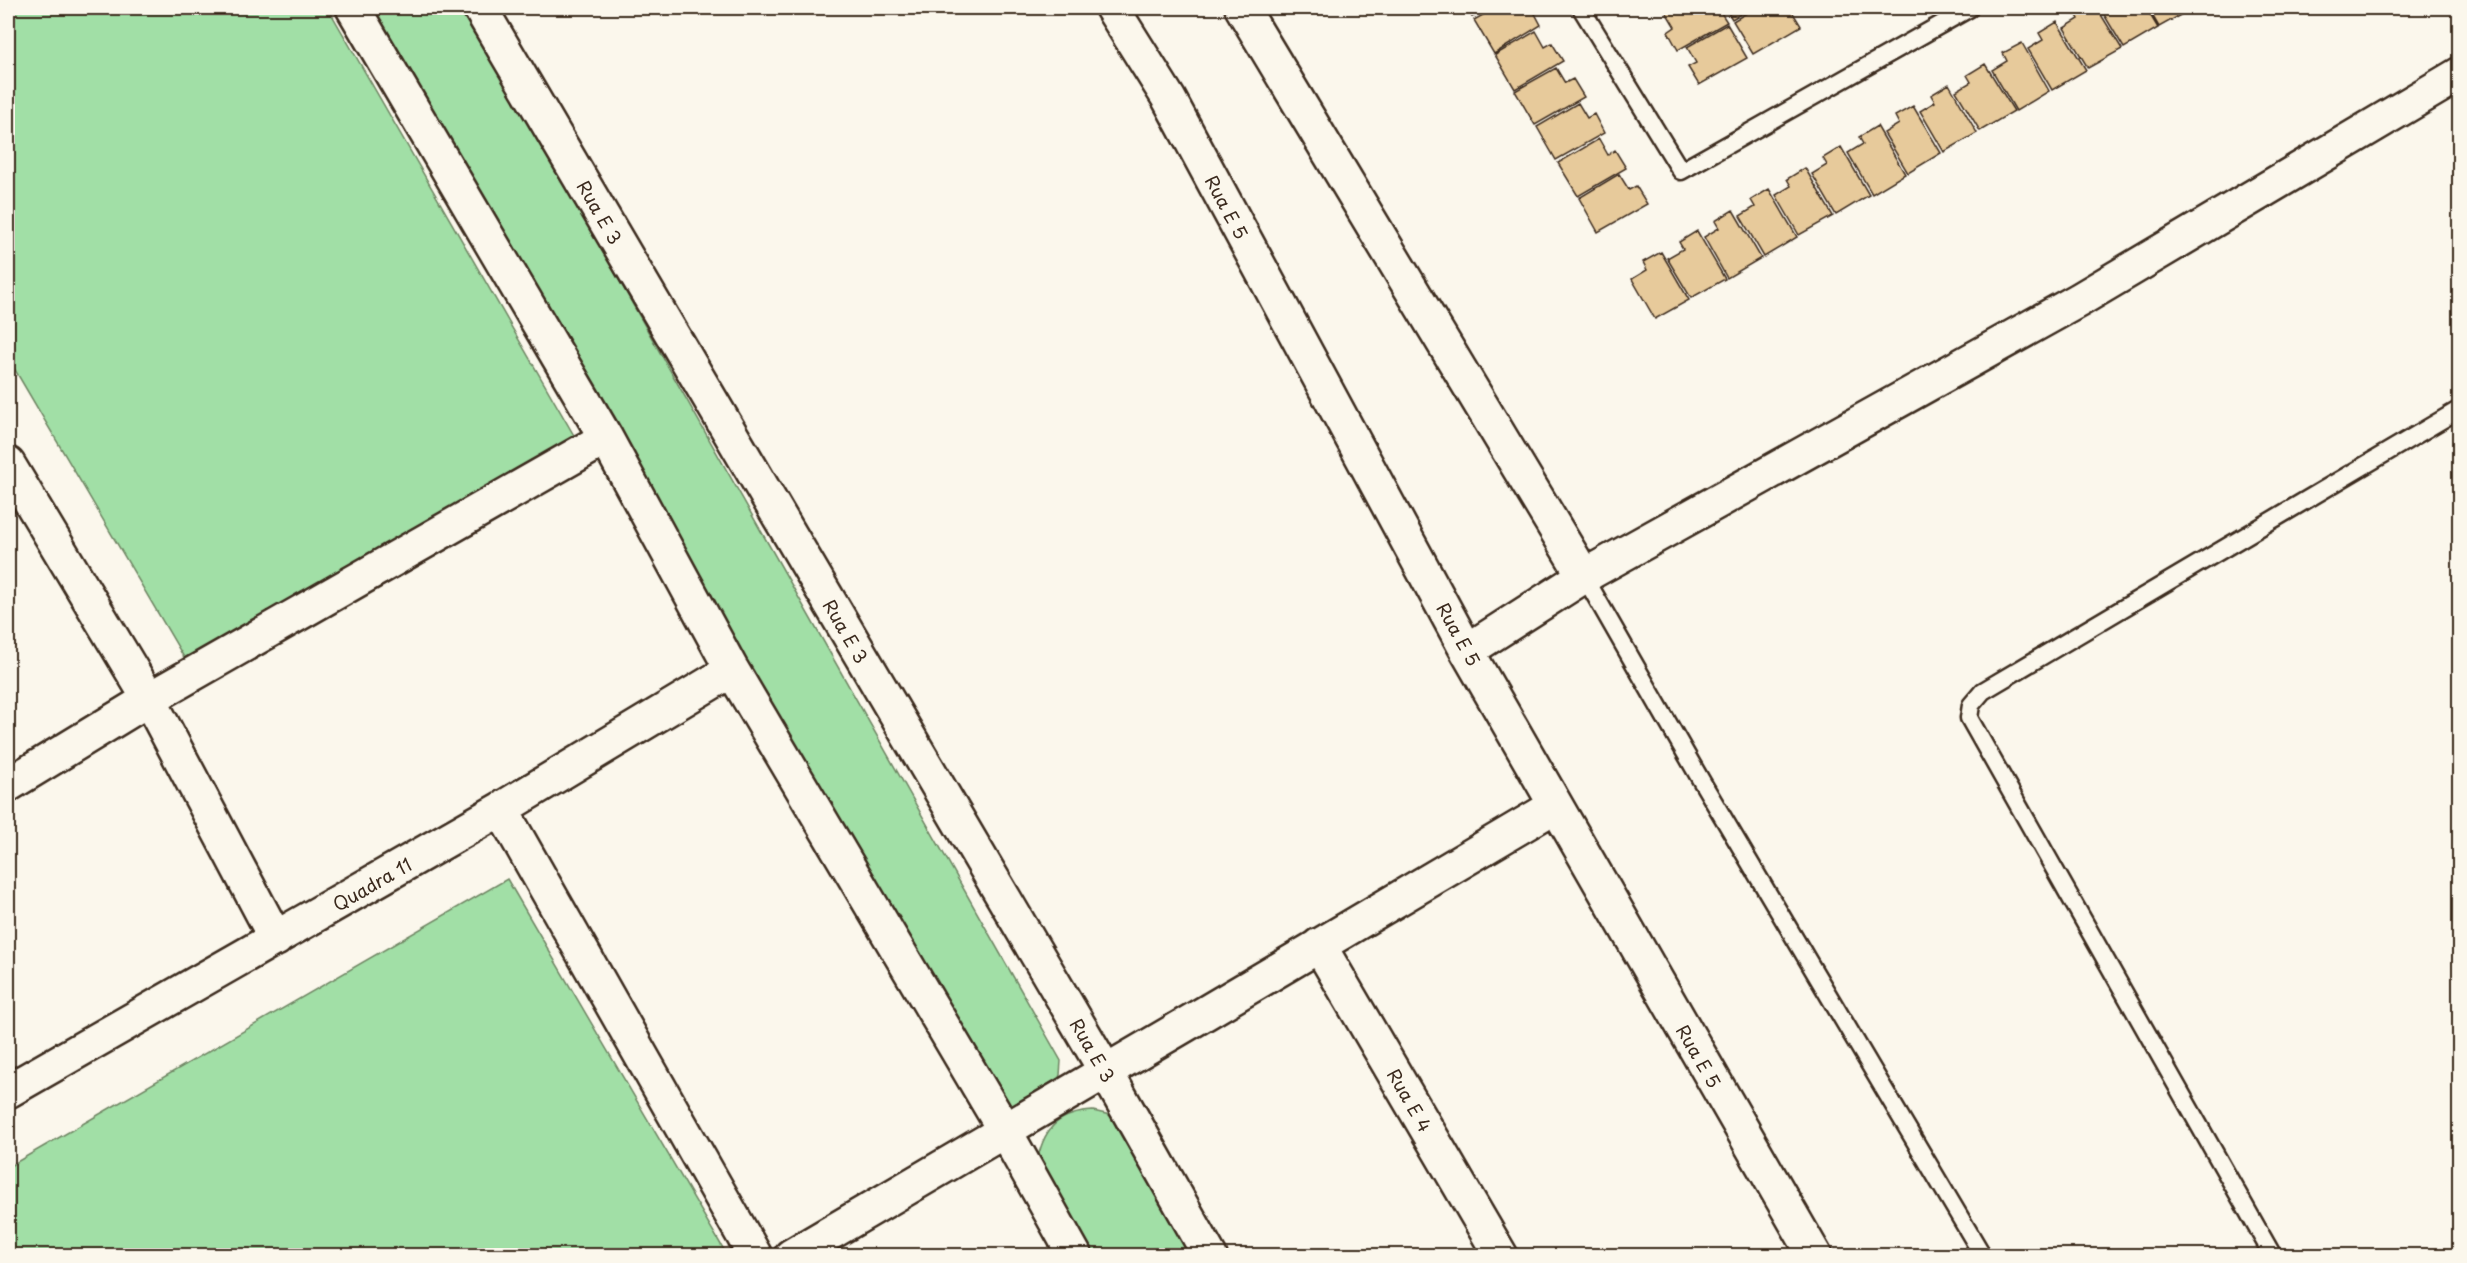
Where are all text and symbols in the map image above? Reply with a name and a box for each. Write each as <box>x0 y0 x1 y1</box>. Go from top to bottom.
street label: Rua E 5 <box>1199 170 1255 244</box>
street label: Rua E 3 <box>571 175 629 249</box>
street label: Rua E 3 <box>817 594 875 668</box>
street label: Rua E 5 <box>1430 597 1488 671</box>
street label: Quadra 11 <box>328 851 416 917</box>
street label: Rua E 3 <box>1064 1013 1122 1087</box>
street label: Rua E 5 <box>1670 1019 1728 1093</box>
street label: Rua E 4 <box>1381 1063 1439 1137</box>

